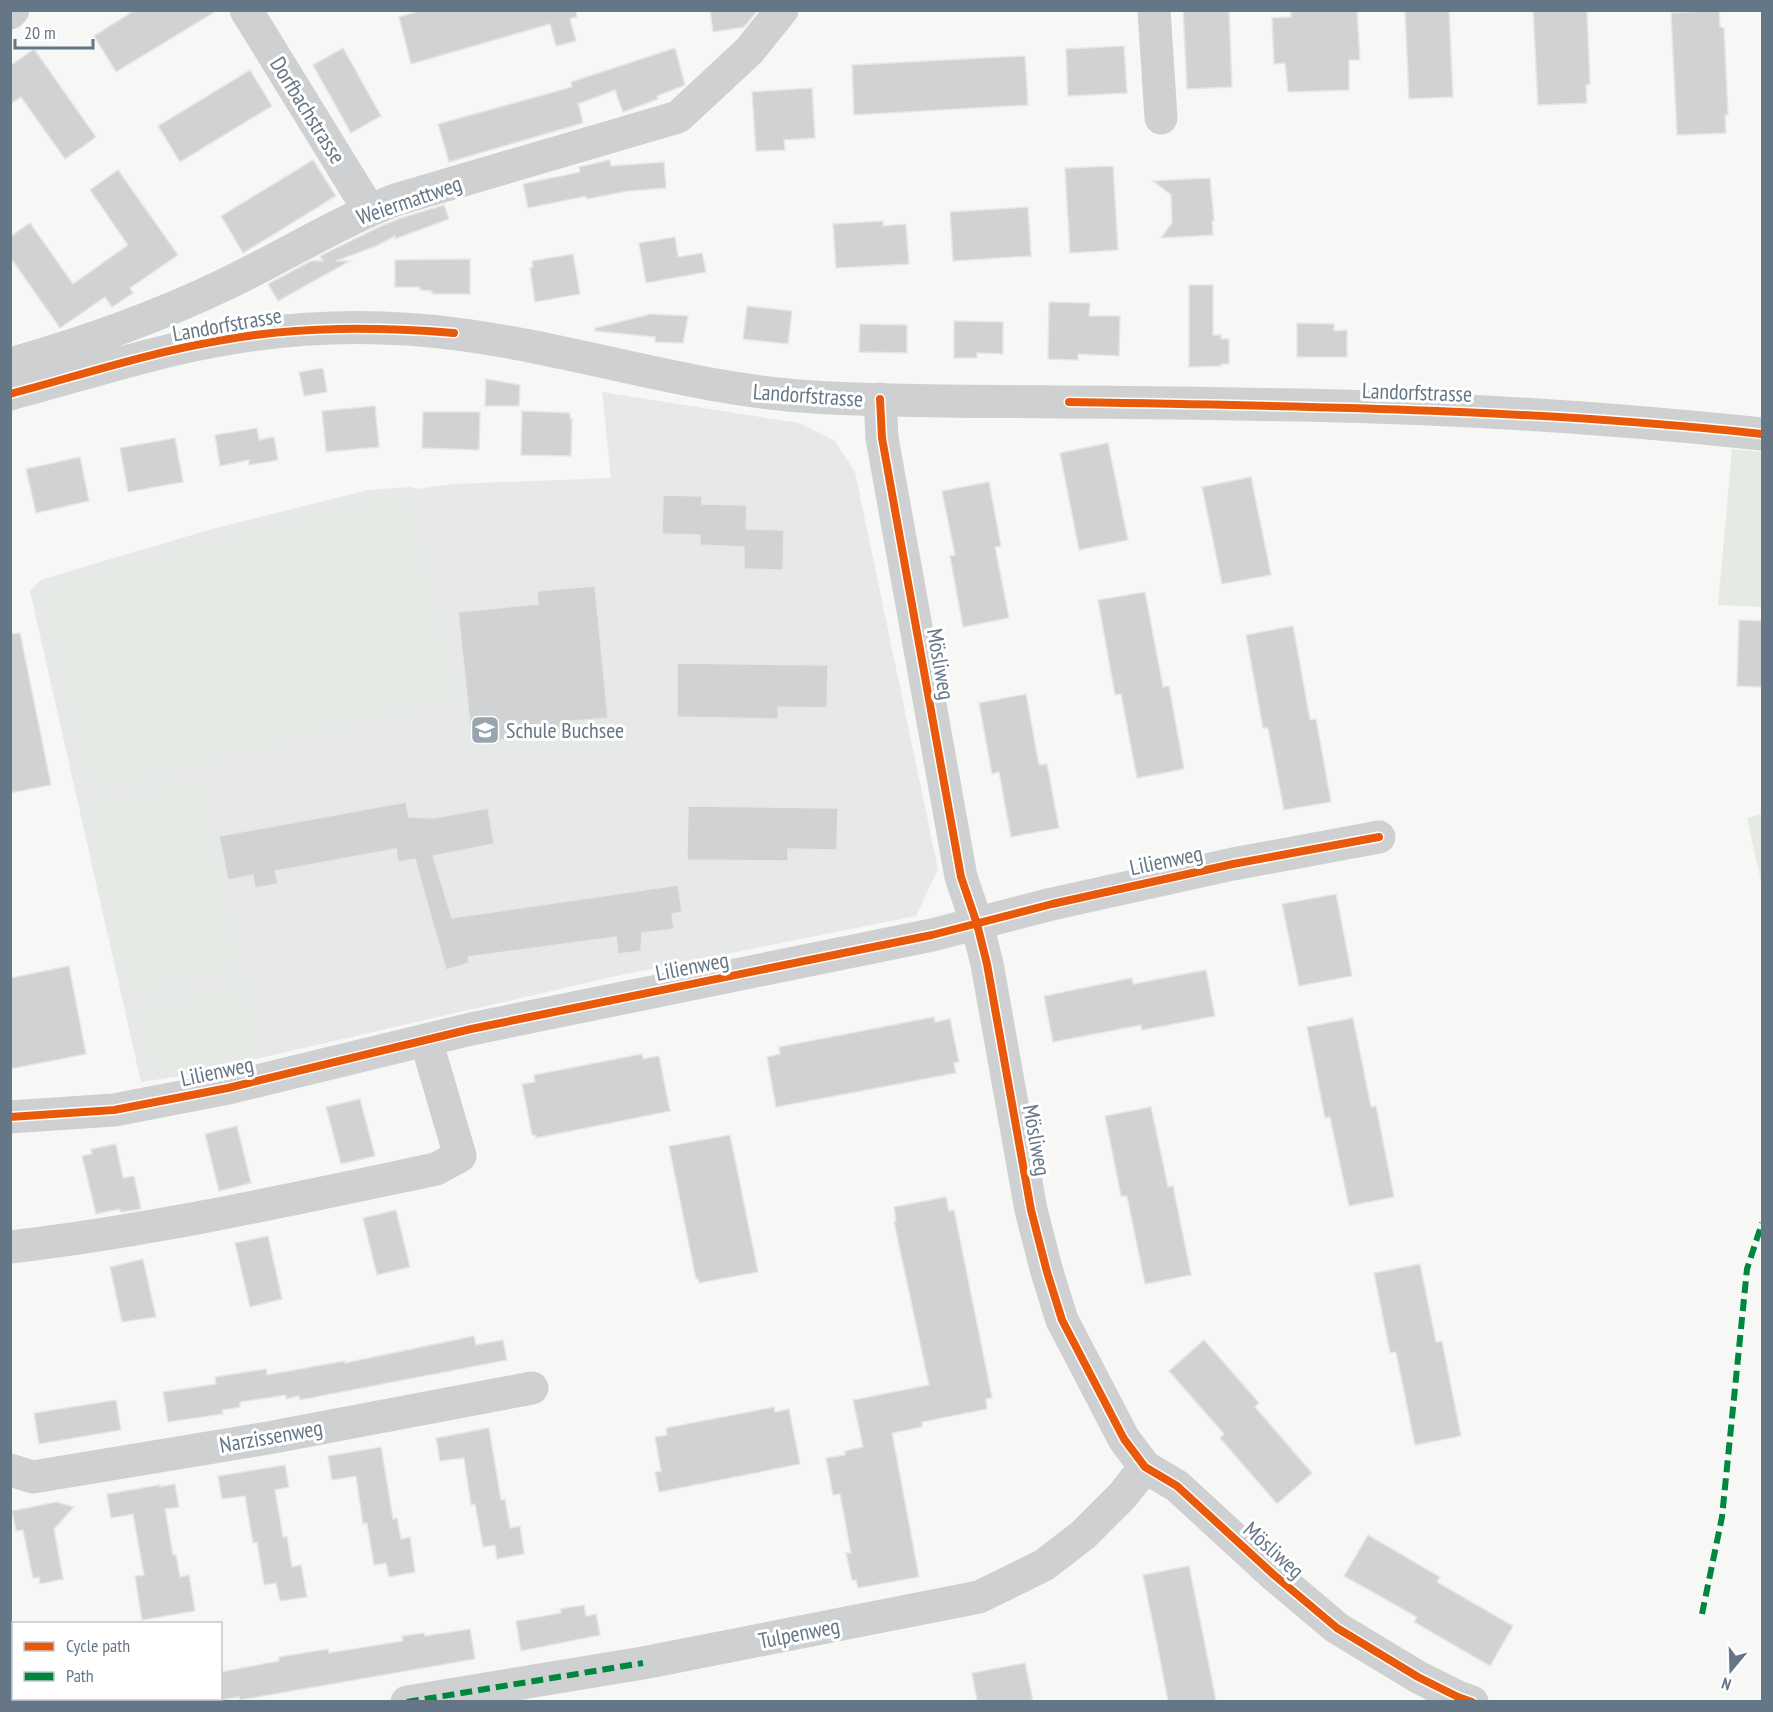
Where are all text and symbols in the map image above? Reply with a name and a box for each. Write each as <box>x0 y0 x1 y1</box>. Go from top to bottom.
scale bar <box>15 12 93 50</box>
text: 20 m <box>24 21 56 44</box>
street label: Dorfbachstrasse <box>264 51 352 169</box>
street label: Weiermattweg <box>353 169 465 231</box>
street label: Landorfstrasse <box>170 301 284 347</box>
street label: Landorfstrasse <box>1361 376 1473 408</box>
street label: Landorfstrasse <box>752 377 864 413</box>
street label: Mösliweg <box>921 626 961 702</box>
school or university icon: Schule Buchsee <box>469 714 501 746</box>
place label: Schule Buchsee <box>506 716 624 744</box>
street label: Lilienweg <box>1127 839 1205 881</box>
street label: Lilienweg <box>653 945 731 987</box>
street label: Lilienweg <box>178 1050 256 1092</box>
street label: Mösliweg <box>1017 1102 1057 1178</box>
street label: Narzissenweg <box>217 1413 325 1459</box>
street label: Mösliweg <box>1238 1515 1310 1585</box>
street label: Tulpenweg <box>756 1611 842 1655</box>
legend <box>12 1622 222 1700</box>
text: Cycle path <box>66 1634 130 1657</box>
north arrow <box>1701 1640 1761 1700</box>
text: Path <box>66 1664 94 1687</box>
text: N <box>1719 1673 1733 1695</box>

